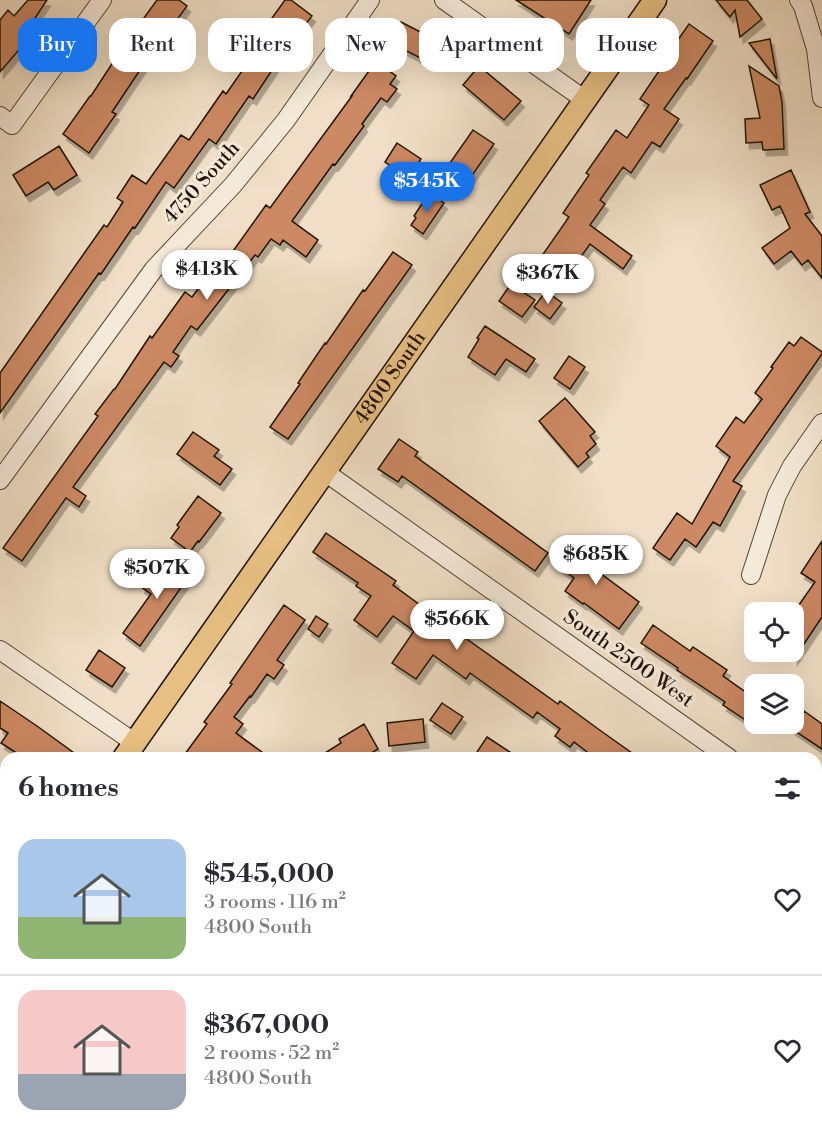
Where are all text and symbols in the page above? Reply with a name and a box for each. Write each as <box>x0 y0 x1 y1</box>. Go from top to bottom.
chip: Buy <box>18 18 97 72</box>
chip: Rent <box>109 18 196 72</box>
chip: Filters <box>208 18 313 72</box>
chip: New <box>325 18 407 72</box>
chip: Apartment <box>419 18 564 72</box>
chip: House <box>576 18 679 72</box>
street label: 4750 South <box>158 136 246 229</box>
pin: $545K <box>385 162 469 213</box>
text: $545K <box>394 169 460 194</box>
pin: $413K <box>165 250 249 301</box>
pin: $367K <box>506 254 590 305</box>
text: $413K <box>176 257 238 282</box>
text: $367K <box>516 261 580 286</box>
street label: 4800 South <box>349 326 432 429</box>
pin: $685K <box>554 535 638 586</box>
text: $685K <box>563 542 629 567</box>
pin: $507K <box>115 549 199 600</box>
text: $507K <box>124 556 190 581</box>
pin: $566K <box>415 600 499 651</box>
map controls <box>744 602 804 734</box>
button: locate <box>744 602 804 662</box>
street label: South 2500 West <box>558 605 698 713</box>
text: $566K <box>424 607 490 632</box>
button: layers <box>744 674 804 734</box>
text: 6 homes <box>18 772 119 804</box>
icon: filters <box>771 772 804 805</box>
text: $545,000 <box>204 858 334 890</box>
icon: home <box>66 863 138 935</box>
icon: heart <box>771 883 804 916</box>
text: 3 rooms · 116 m² <box>204 890 346 915</box>
text: 4800 South <box>204 915 312 940</box>
text: $367,000 <box>204 1009 329 1041</box>
icon: home <box>66 1014 138 1086</box>
icon: heart <box>771 1034 804 1067</box>
text: 2 rooms · 52 m² <box>204 1041 339 1066</box>
text: 4800 South <box>204 1066 312 1091</box>

